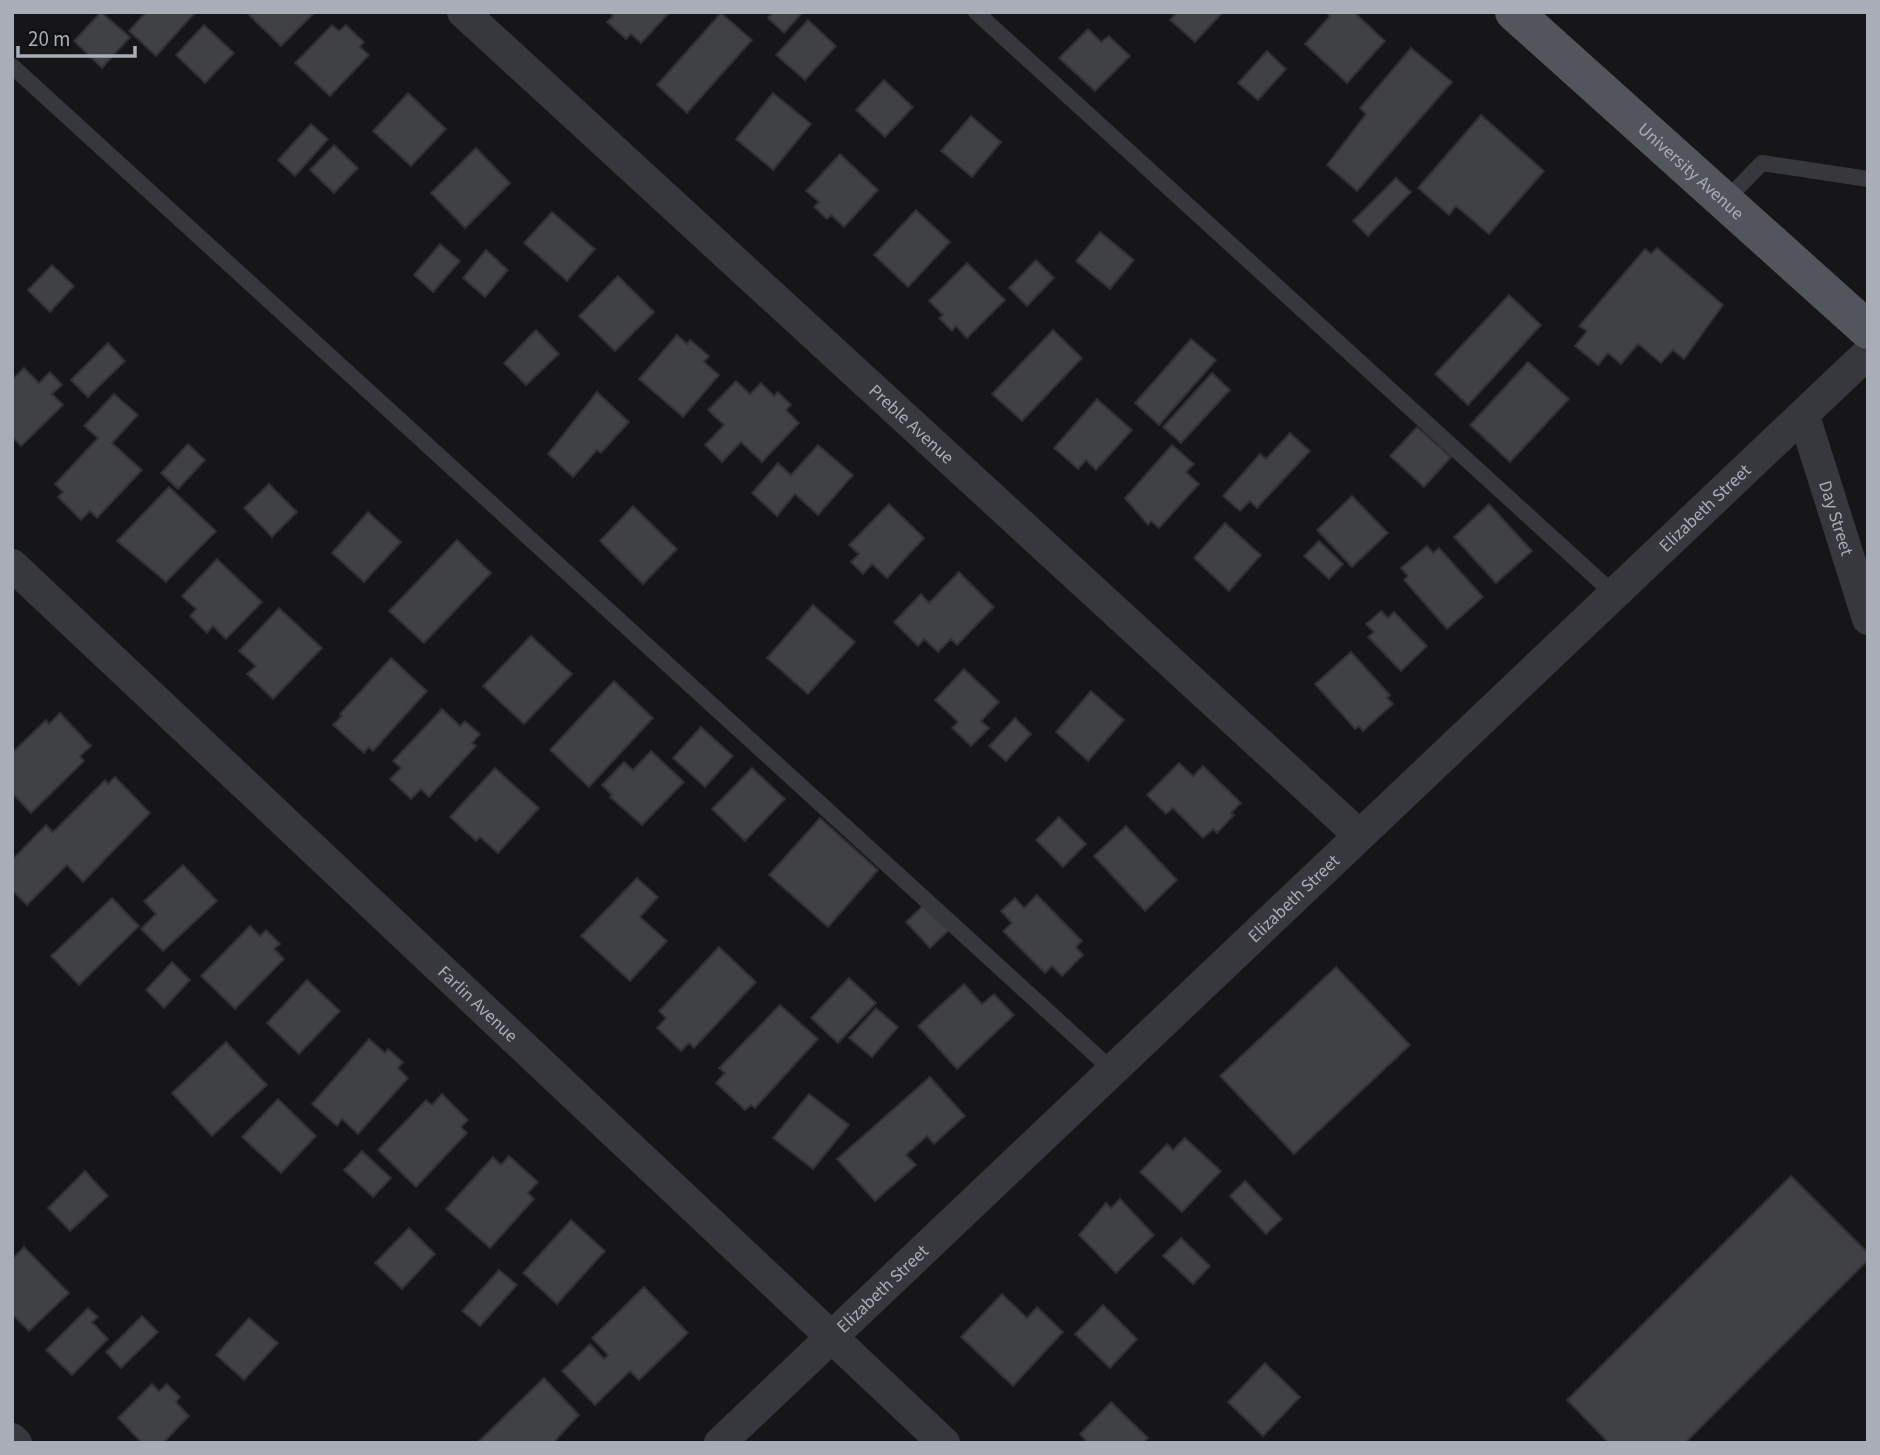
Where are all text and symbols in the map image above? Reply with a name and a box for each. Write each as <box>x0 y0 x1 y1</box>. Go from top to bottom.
scale bar <box>18 14 135 58</box>
text: 20 m <box>28 24 70 54</box>
street label: University Avenue <box>1632 117 1749 226</box>
street label: Preble Avenue <box>863 379 959 470</box>
street label: Elizabeth Street <box>1654 459 1757 558</box>
street label: Day Street <box>1812 478 1859 559</box>
street label: Elizabeth Street <box>1242 849 1345 948</box>
street label: Farlin Avenue <box>432 960 523 1048</box>
street label: Elizabeth Street <box>831 1239 934 1339</box>

